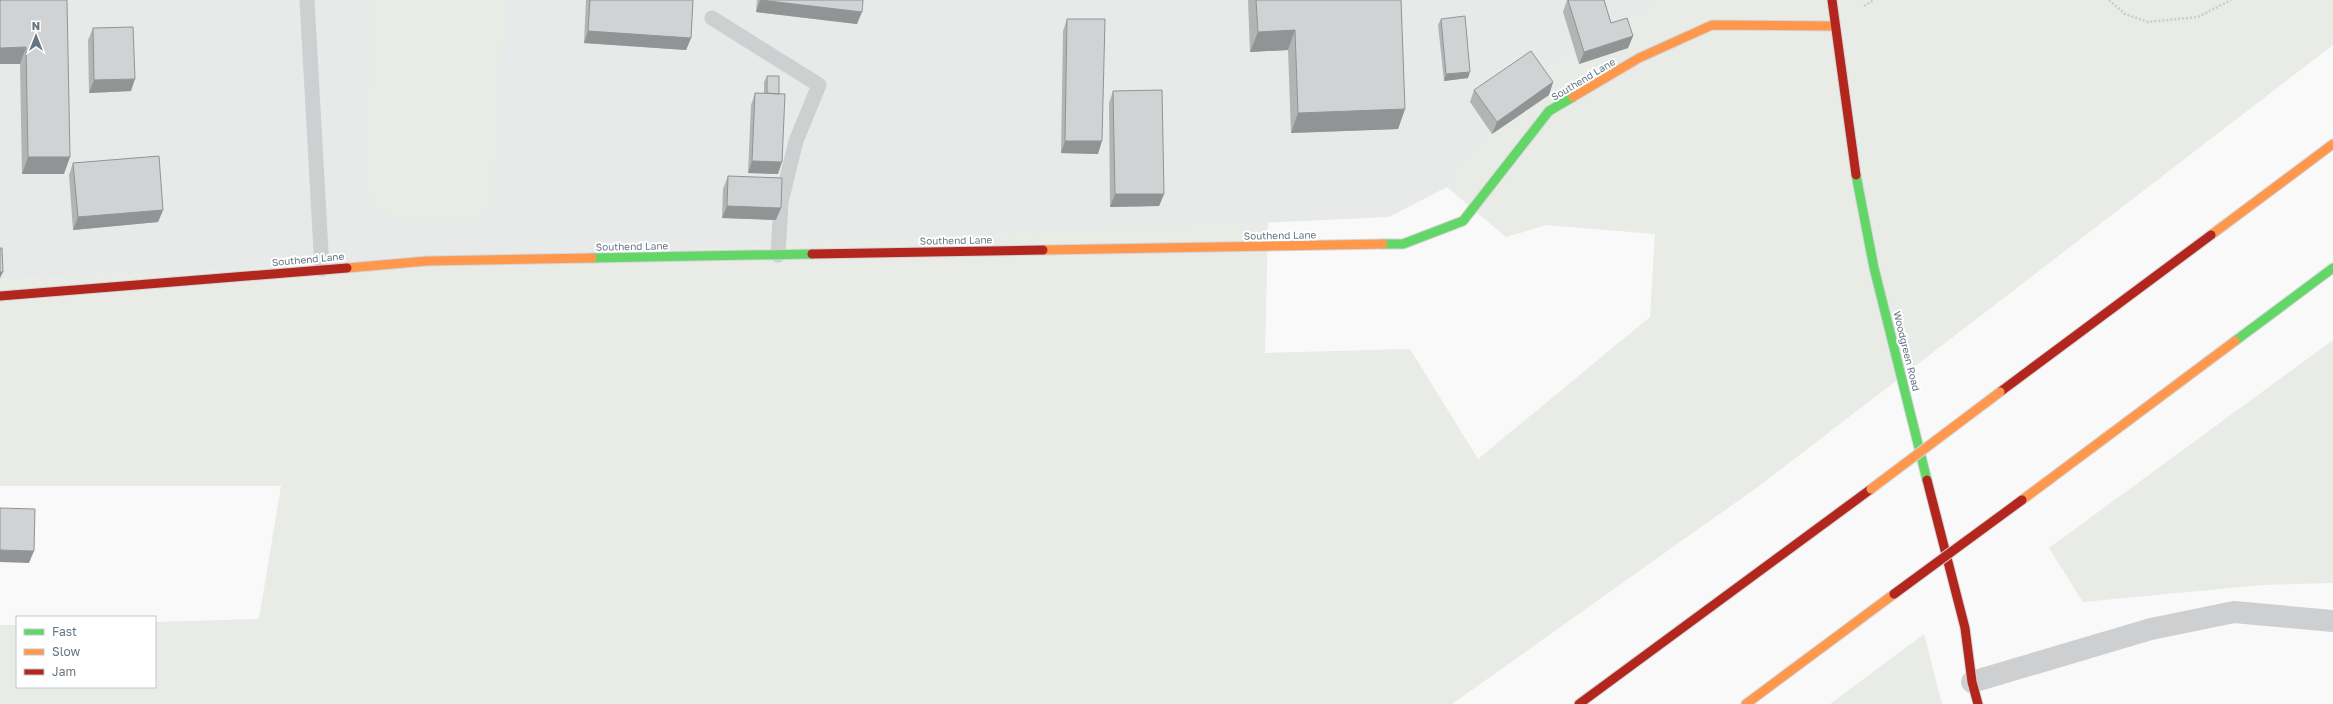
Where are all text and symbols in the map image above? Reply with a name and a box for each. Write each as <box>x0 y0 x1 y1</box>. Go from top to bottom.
north arrow <box>16 16 56 56</box>
text: N <box>32 19 40 32</box>
street label: Southend Lane <box>1549 55 1617 103</box>
street label: Southend Lane <box>1244 228 1317 242</box>
street label: Southend Lane <box>920 233 993 247</box>
street label: Southend Lane <box>596 239 669 253</box>
street label: Southend Lane <box>271 250 345 268</box>
street label: Woodgreen Road <box>1891 310 1923 392</box>
legend <box>16 616 156 688</box>
text: Fast <box>52 624 77 639</box>
text: Slow <box>52 644 80 659</box>
text: Jam <box>52 664 76 679</box>

